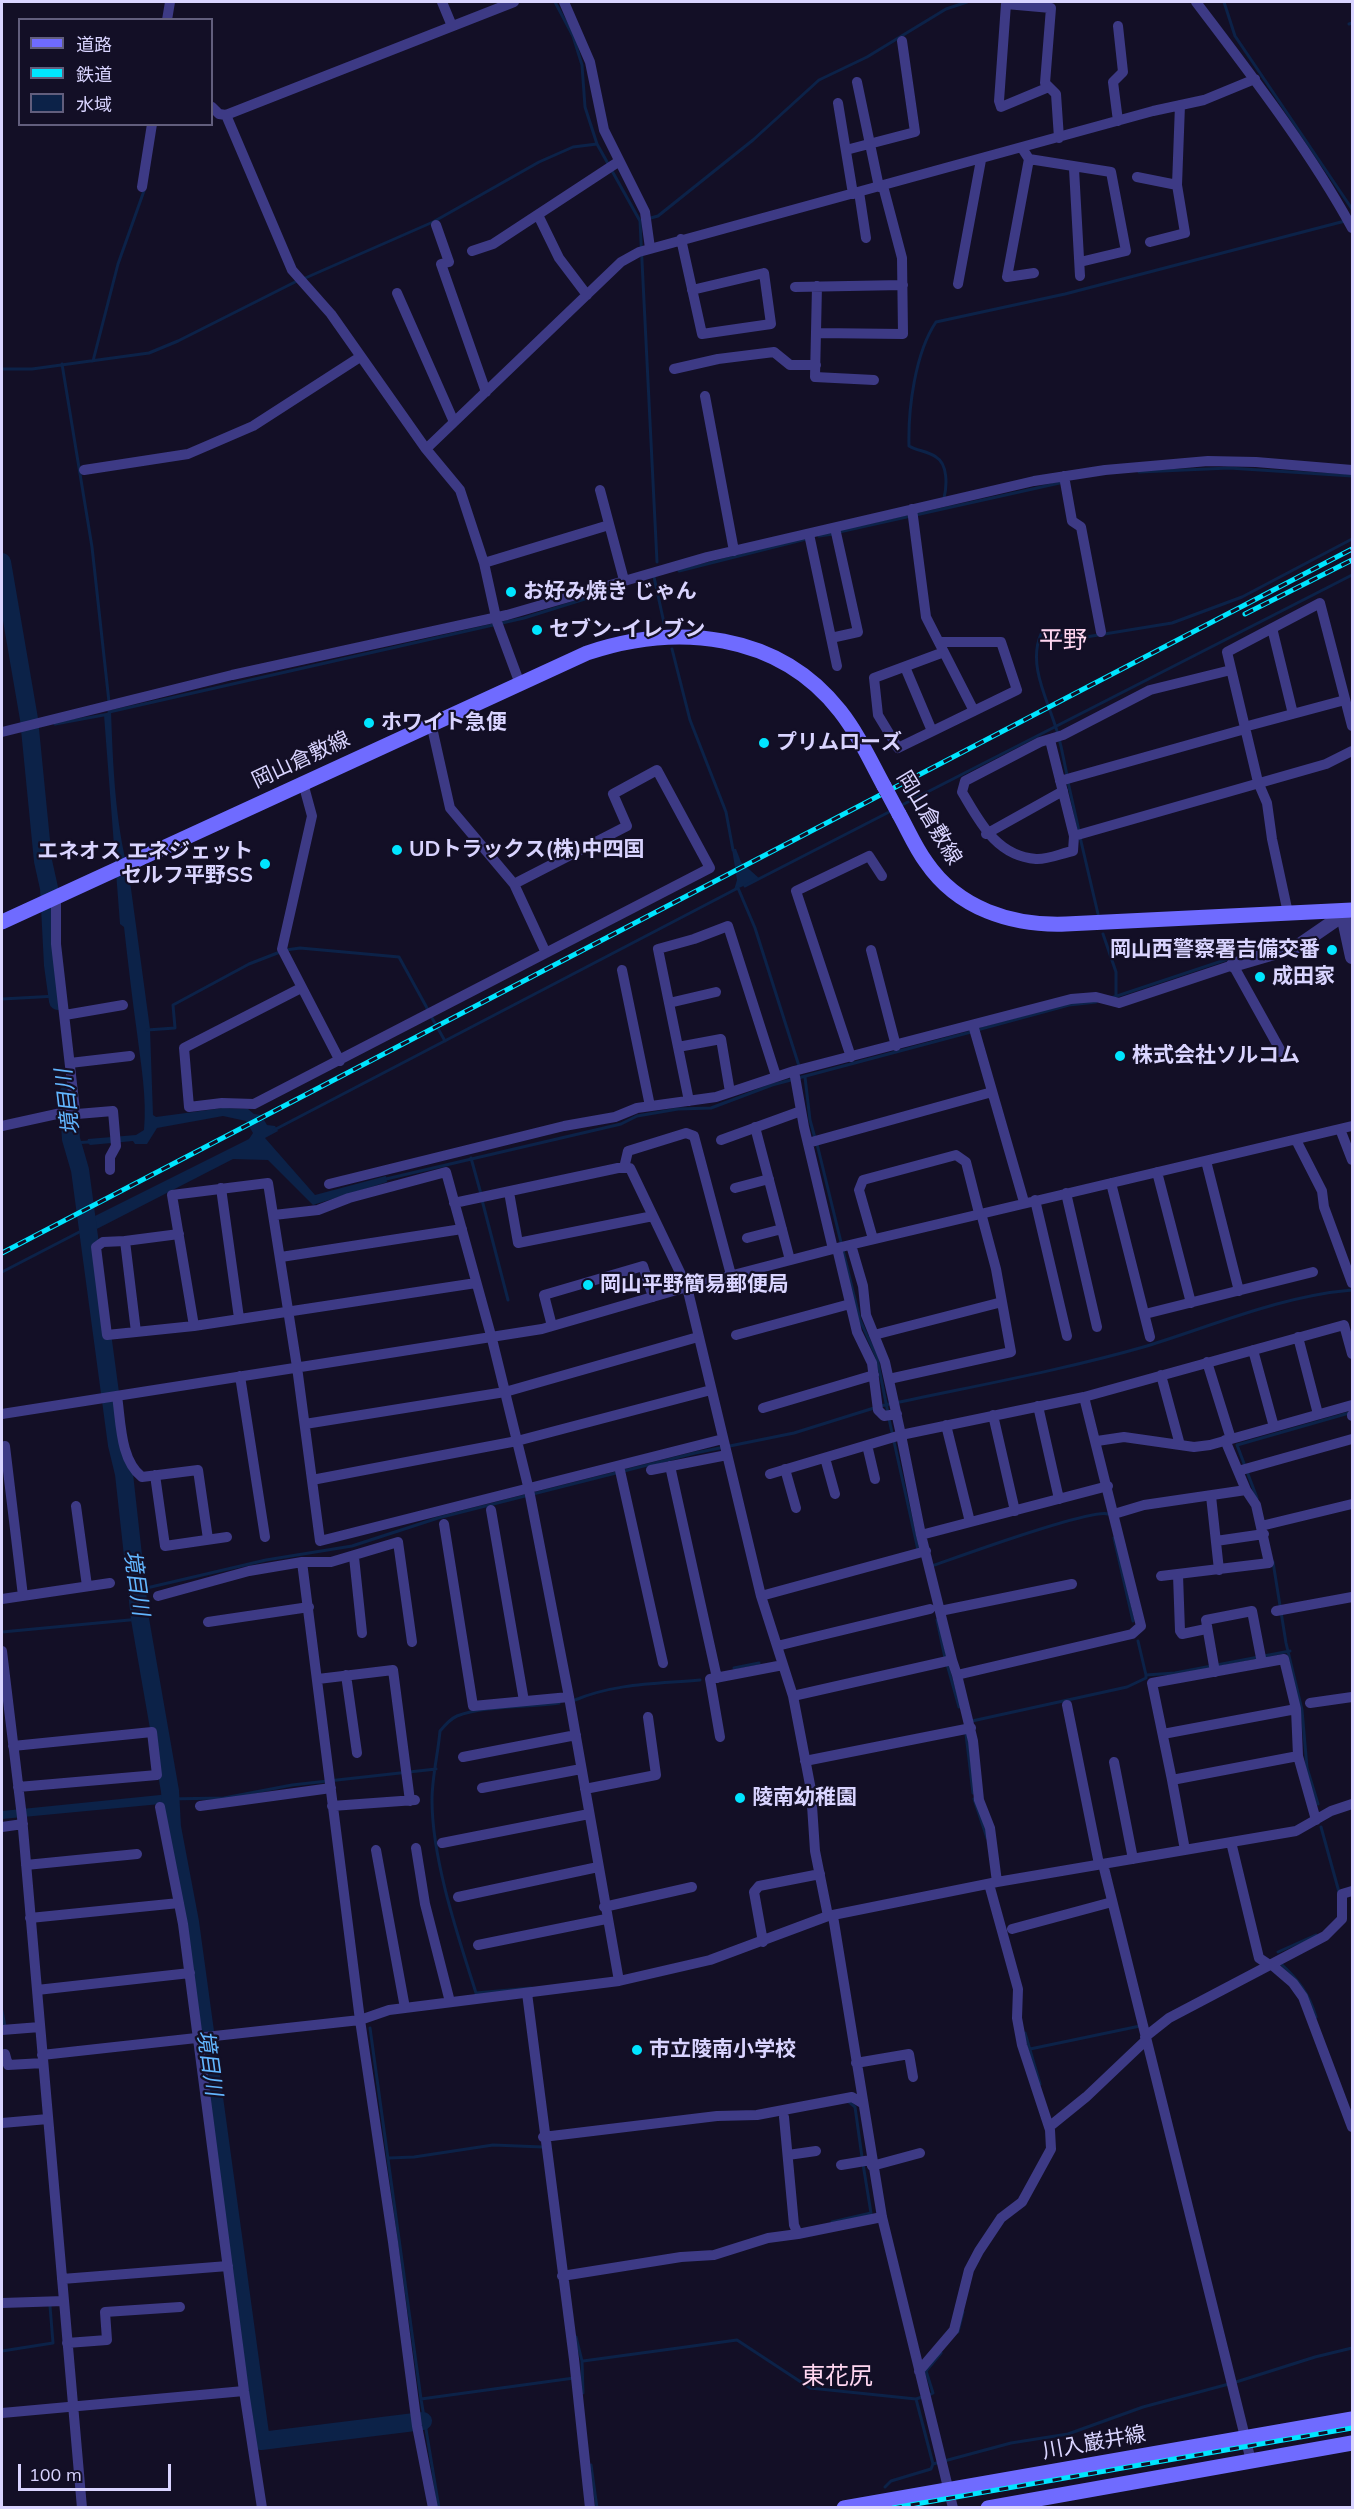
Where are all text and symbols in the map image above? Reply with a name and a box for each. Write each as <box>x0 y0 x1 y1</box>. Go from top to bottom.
legend <box>18 18 213 126</box>
text: 道路 <box>76 33 112 56</box>
text: 鉄道 <box>76 63 112 86</box>
text: 水域 <box>76 93 112 116</box>
place label: お好み焼き じゃん <box>523 579 697 605</box>
marker: お好み焼き じゃん <box>504 585 518 599</box>
place label: セブン-イレブン <box>549 617 705 643</box>
marker: セブン-イレブン <box>530 623 544 637</box>
district label: 平野 <box>1039 627 1087 655</box>
place label: ホワイト急便 <box>381 710 507 736</box>
marker: ホワイト急便 <box>362 716 376 730</box>
street label: 岡山倉敷線 <box>248 726 354 794</box>
place label: プリムローズ <box>776 730 902 756</box>
marker: プリムローズ <box>757 736 771 750</box>
street label: 岡山倉敷線 <box>891 767 967 869</box>
place label: UDトラックス(株)中四国 <box>409 837 644 863</box>
place label: エネオス エネジェット セルフ平野SS <box>37 839 253 889</box>
marker: UDトラックス(株)中四国 <box>390 843 404 857</box>
marker: エネオス エネジェット セルフ平野SS <box>258 857 272 871</box>
place label: 岡山西警察署吉備交番 <box>1110 937 1320 963</box>
marker: 岡山西警察署吉備交番 <box>1325 943 1339 957</box>
place label: 成田家 <box>1272 964 1335 990</box>
marker: 成田家 <box>1253 970 1267 984</box>
place label: 株式会社ソルコム <box>1132 1043 1300 1069</box>
marker: 株式会社ソルコム <box>1113 1049 1127 1063</box>
water label: 境目川 <box>51 1068 85 1136</box>
place label: 岡山平野簡易郵便局 <box>600 1272 789 1298</box>
marker: 岡山平野簡易郵便局 <box>581 1278 595 1292</box>
water label: 境目川 <box>118 1548 154 1618</box>
place label: 陵南幼稚園 <box>752 1785 857 1811</box>
marker: 陵南幼稚園 <box>733 1791 747 1805</box>
water label: 境目川 <box>191 2028 227 2098</box>
place label: 市立陵南小学校 <box>649 2037 796 2063</box>
marker: 市立陵南小学校 <box>630 2043 644 2057</box>
district label: 東花尻 <box>801 2363 873 2391</box>
street label: 川入巌井線 <box>1040 2421 1148 2465</box>
scale bar <box>21 2452 174 2490</box>
text: 100 m <box>29 2463 82 2486</box>

